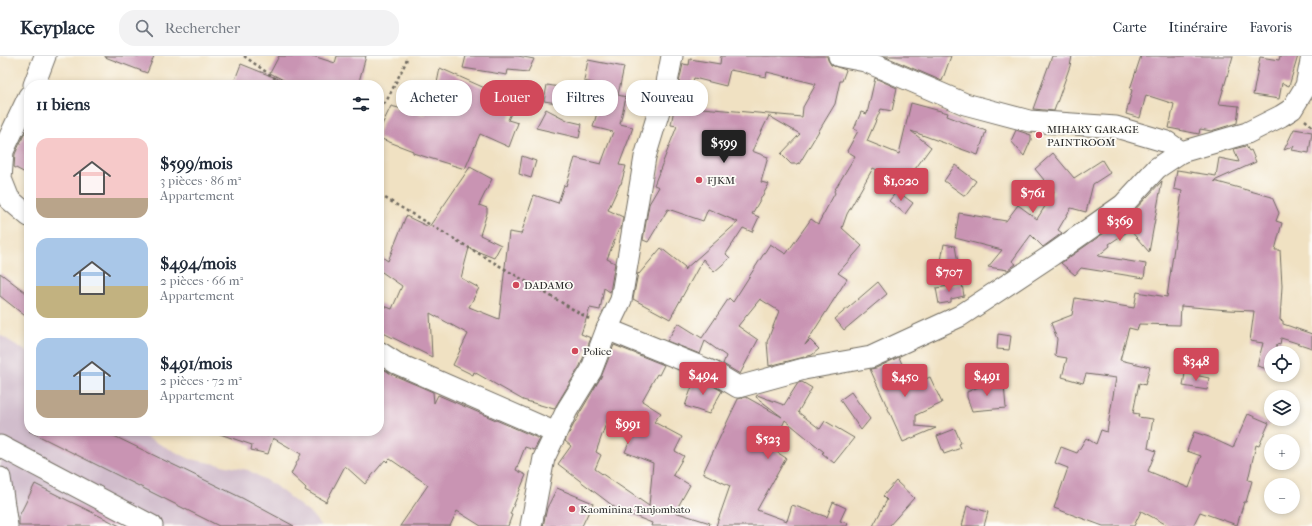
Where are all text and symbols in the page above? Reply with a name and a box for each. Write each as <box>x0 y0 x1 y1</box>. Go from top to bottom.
search box <box>119 10 399 46</box>
text: Keyplace <box>20 17 95 39</box>
icon: search <box>133 17 155 39</box>
text: Rechercher <box>165 19 240 37</box>
text: Carte <box>1113 19 1147 36</box>
text: Itinéraire <box>1169 19 1227 36</box>
text: Favoris <box>1249 19 1292 36</box>
chip: Acheter <box>396 80 472 116</box>
chip: Louer <box>480 80 544 116</box>
chip: Filtres <box>552 80 618 116</box>
chip: Nouveau <box>626 80 708 116</box>
icon: filters <box>350 93 372 115</box>
text: 11 biens <box>36 94 90 114</box>
place label: MIHARY GARAGE PAINTROOM <box>1047 123 1139 149</box>
pin: $599 <box>700 130 748 164</box>
marker: MIHARY GARAGE PAINTROOM <box>1034 130 1044 140</box>
text: $599 <box>711 135 737 150</box>
text: $599/mois <box>160 153 233 173</box>
icon: home <box>68 154 116 202</box>
pin: $1,020 <box>868 168 934 202</box>
text: 3 pièces · 86 m² <box>160 173 241 188</box>
text: $1,020 <box>883 173 919 188</box>
place label: FJKM <box>707 174 735 187</box>
marker: FJKM <box>694 175 704 185</box>
pin: $761 <box>1009 180 1057 214</box>
text: $761 <box>1020 185 1046 200</box>
text: Appartement <box>160 188 235 203</box>
pin: $369 <box>1096 208 1144 242</box>
text: $369 <box>1107 213 1133 228</box>
text: $494/mois <box>160 253 236 273</box>
icon: home <box>68 254 116 302</box>
pin: $707 <box>925 259 973 293</box>
text: $707 <box>936 264 962 279</box>
text: 2 pièces · 66 m² <box>160 273 243 288</box>
place label: DADAMO <box>524 279 573 292</box>
marker: DADAMO <box>511 280 521 290</box>
text: Appartement <box>160 288 235 303</box>
place label: Police <box>583 345 612 358</box>
marker: Police <box>570 346 580 356</box>
map controls <box>1264 346 1300 514</box>
button: locate <box>1264 346 1300 382</box>
pin: $348 <box>1172 348 1220 382</box>
text: $491/mois <box>160 353 232 373</box>
text: $348 <box>1183 353 1209 368</box>
icon: home <box>68 354 116 402</box>
pin: $494 <box>679 362 727 396</box>
pin: $491 <box>963 363 1011 397</box>
pin: $450 <box>881 364 929 398</box>
text: $494 <box>688 367 718 382</box>
text: $491 <box>974 368 1000 383</box>
text: $450 <box>891 369 919 384</box>
text: 2 pièces · 72 m² <box>160 373 242 388</box>
text: Appartement <box>160 388 235 403</box>
button: layers <box>1264 390 1300 426</box>
pin: $991 <box>604 411 652 445</box>
text: $991 <box>615 416 641 431</box>
pin: $523 <box>744 426 792 460</box>
text: $523 <box>756 431 780 446</box>
button: + <box>1264 434 1300 470</box>
button: − <box>1264 478 1300 514</box>
place label: Kaominina Tanjombato <box>580 503 691 516</box>
marker: Kaominina Tanjombato <box>567 504 577 514</box>

